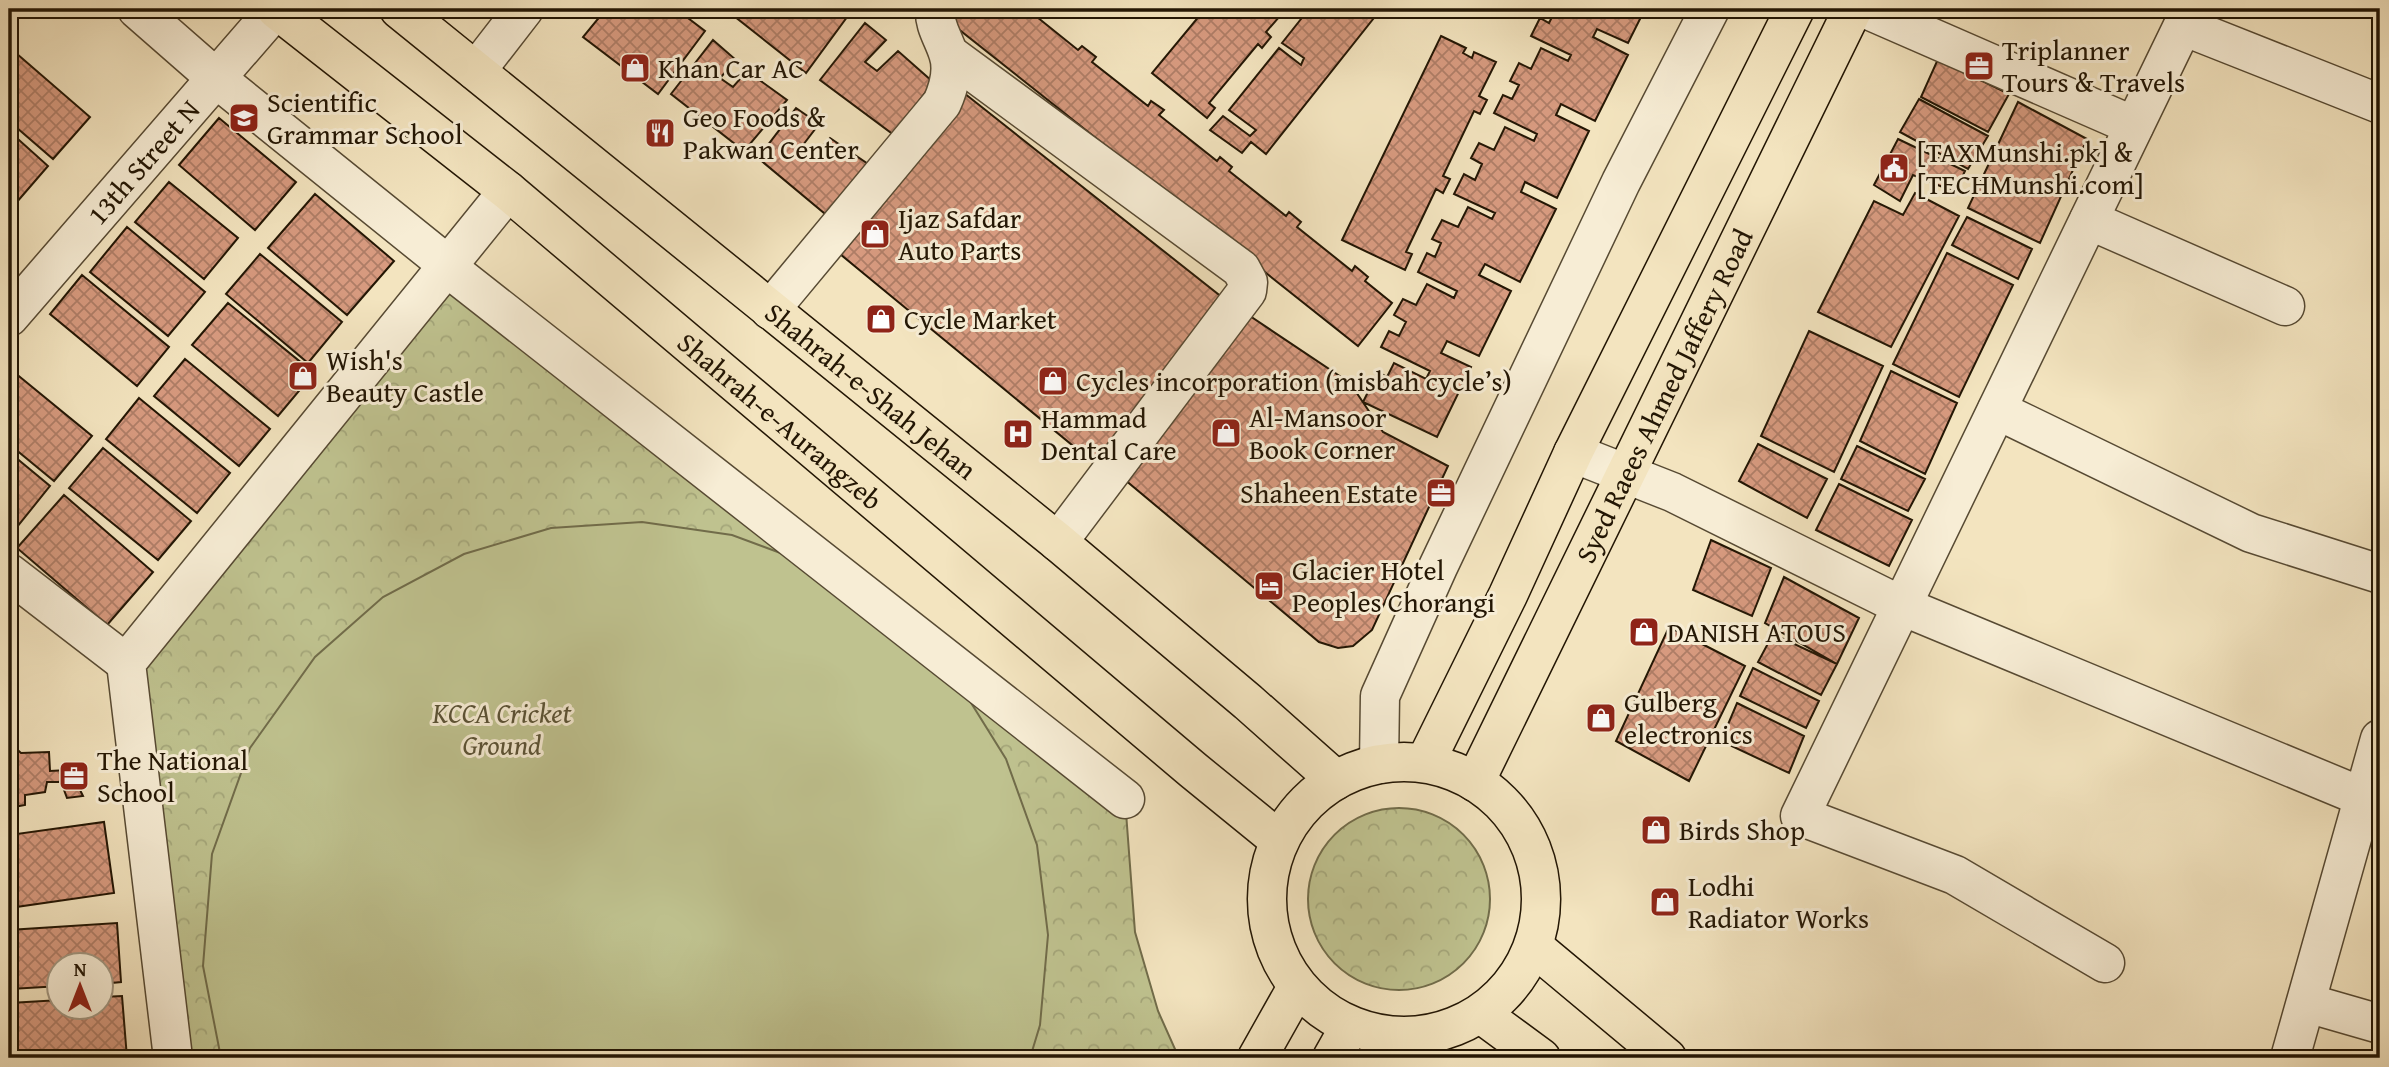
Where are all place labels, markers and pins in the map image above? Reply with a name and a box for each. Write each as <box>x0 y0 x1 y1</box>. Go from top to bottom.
place label: Triplanner Tours & Travels <box>2002 29 2185 102</box>
place label: Khan Car AC <box>658 47 803 88</box>
office icon: Triplanner Tours & Travels <box>1962 49 1996 83</box>
shop icon: Khan Car AC <box>618 51 652 85</box>
place label: Scientific Grammar School <box>267 81 463 154</box>
place label: Geo Foods & Pakwan Center <box>683 96 859 169</box>
school or university icon: Scientific Grammar School <box>227 101 261 135</box>
restaurant icon: Geo Foods & Pakwan Center <box>643 116 677 150</box>
place label: [TAXMunshi.pk] & [TECHMunshi.com] <box>1917 131 2143 204</box>
public building icon: [TAXMunshi.pk] & [TECHMunshi.com] <box>1877 151 1911 185</box>
place label: Ijaz Safdar Auto Parts <box>898 197 1022 270</box>
shop icon: Ijaz Safdar Auto Parts <box>858 217 892 251</box>
place label: Cycle Market <box>904 298 1057 339</box>
shop icon: Cycle Market <box>864 302 898 336</box>
place label: Wish's Beauty Castle <box>326 339 484 412</box>
shop icon: Wish's Beauty Castle <box>286 359 320 393</box>
place label: Cycles incorporation (misbah cycle’s) <box>1076 360 1512 401</box>
shop icon: Cycles incorporation (misbah cycle’s) <box>1036 364 1070 398</box>
place label: Al-Mansoor Book Corner <box>1249 396 1396 469</box>
place label: Hammad Dental Care <box>1041 397 1177 470</box>
shop icon: Al-Mansoor Book Corner <box>1209 416 1243 450</box>
hospital icon: Hammad Dental Care <box>1001 417 1035 451</box>
place label: Shaheen Estate <box>1240 472 1418 513</box>
office icon: Shaheen Estate <box>1424 476 1458 510</box>
place label: Glacier Hotel Peoples Chorangi <box>1292 549 1495 622</box>
hotel icon: Glacier Hotel Peoples Chorangi <box>1252 569 1286 603</box>
place label: DANISH ATOUS <box>1667 611 1846 652</box>
shop icon: DANISH ATOUS <box>1627 615 1661 649</box>
place label: Gulberg electronics <box>1624 681 1753 754</box>
shop icon: Gulberg electronics <box>1584 701 1618 735</box>
place label: The National School <box>97 739 248 812</box>
office icon: The National School <box>57 759 91 793</box>
place label: Birds Shop <box>1679 809 1805 850</box>
shop icon: Birds Shop <box>1639 813 1673 847</box>
place label: Lodhi Radiator Works <box>1688 865 1869 938</box>
shop icon: Lodhi Radiator Works <box>1648 885 1682 919</box>

